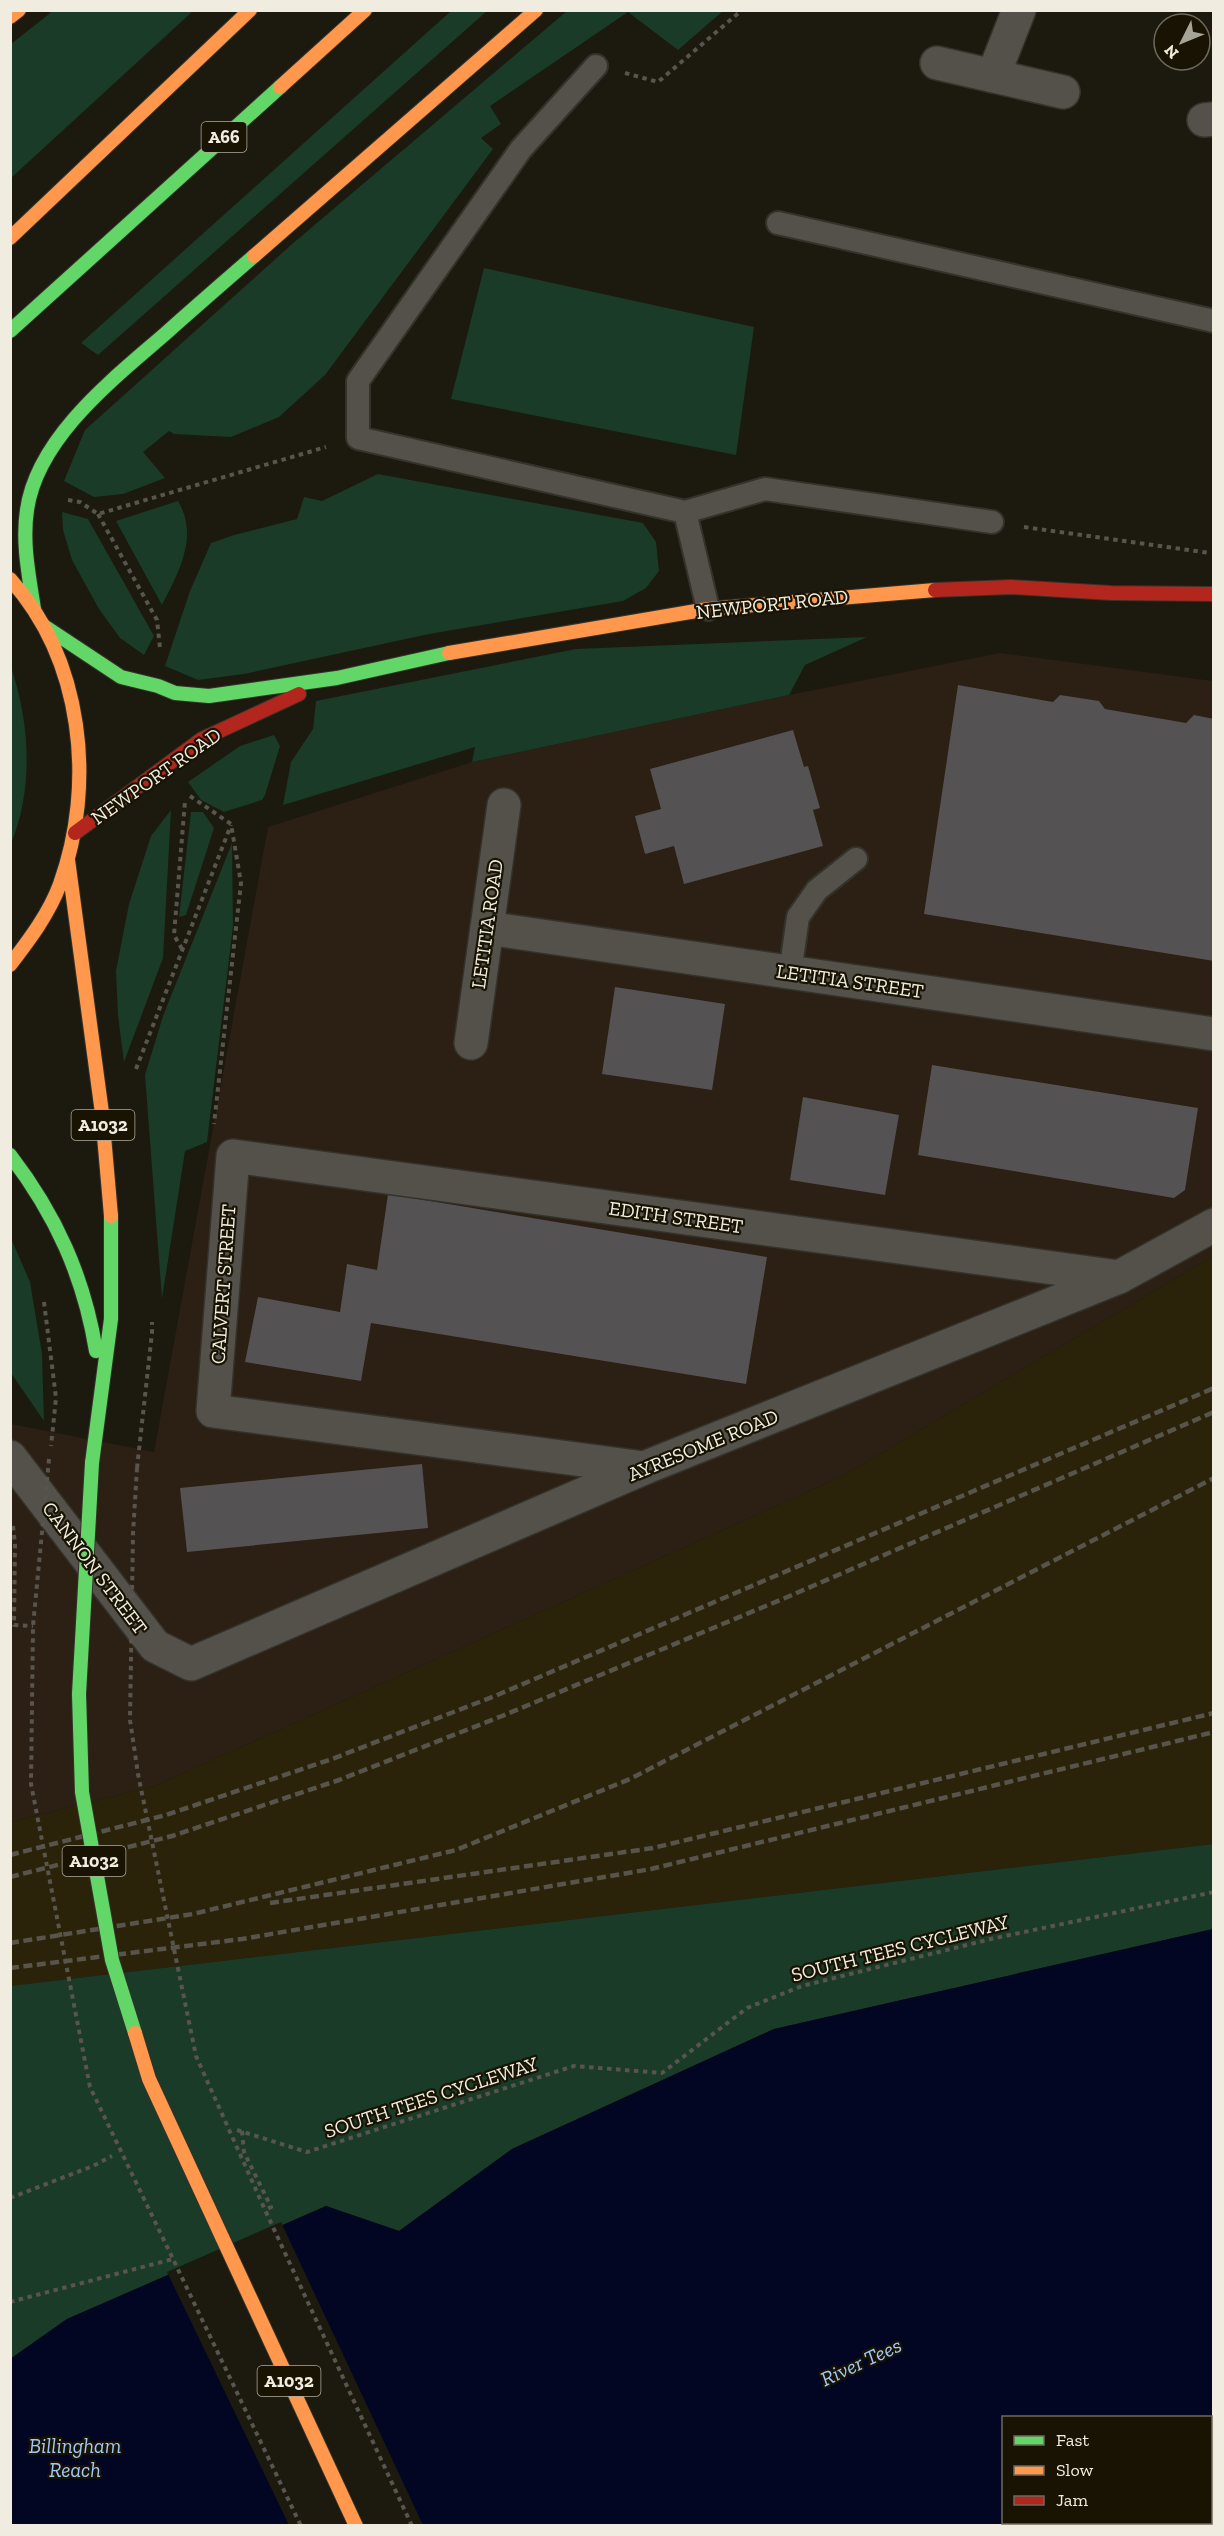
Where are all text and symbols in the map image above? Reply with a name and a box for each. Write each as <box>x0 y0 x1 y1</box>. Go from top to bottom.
north arrow <box>1152 12 1212 72</box>
text: N <box>1160 41 1182 63</box>
road number: A66 <box>202 122 246 152</box>
street label: NEWPORT ROAD <box>695 584 849 624</box>
street label: NEWPORT ROAD <box>86 722 226 830</box>
street label: LETITIA ROAD <box>466 858 508 990</box>
street label: LETITIA STREET <box>775 959 925 1003</box>
road number: A1032 <box>72 1110 134 1140</box>
street label: EDITH STREET <box>607 1196 745 1238</box>
street label: CALVERT STREET <box>205 1203 241 1365</box>
street label: AYRESOME ROAD <box>624 1404 782 1486</box>
street label: CANNON STREET <box>37 1497 153 1639</box>
road number: A1032 <box>62 1846 125 1876</box>
street label: SOUTH TEES CYCLEWAY <box>789 1909 1012 1987</box>
street label: SOUTH TEES CYCLEWAY <box>321 2051 542 2143</box>
water label: River Tees <box>816 2332 905 2391</box>
road number: A1032 <box>258 2366 320 2396</box>
legend <box>1002 2416 1212 2524</box>
text: Fast <box>1056 2429 1089 2451</box>
water label: Billingham Reach <box>29 2433 121 2482</box>
text: Slow <box>1056 2459 1093 2481</box>
text: Jam <box>1056 2489 1088 2511</box>

